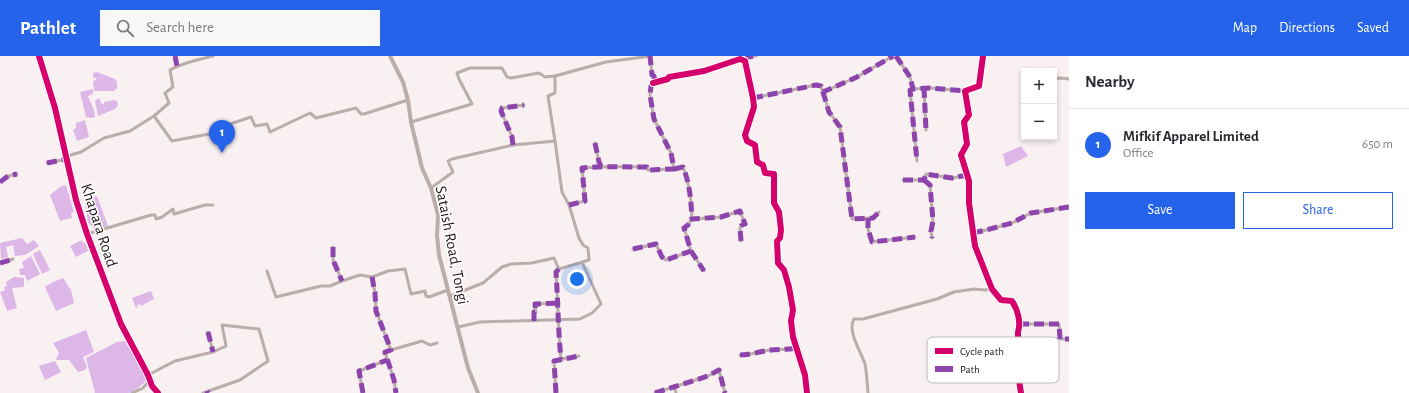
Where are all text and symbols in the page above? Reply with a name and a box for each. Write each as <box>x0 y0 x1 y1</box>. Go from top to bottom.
search box <box>100 10 380 46</box>
icon: search <box>114 17 136 39</box>
text: Pathlet <box>20 19 76 38</box>
text: Search here <box>146 20 214 35</box>
text: Map <box>1233 21 1257 35</box>
text: Directions <box>1279 21 1335 35</box>
text: Saved <box>1357 21 1389 35</box>
map controls <box>1021 68 1057 140</box>
button: + <box>1021 68 1057 104</box>
text: Nearby <box>1085 73 1135 90</box>
button: − <box>1021 104 1057 140</box>
pin: 1 <box>209 120 235 153</box>
text: Mifkif Apparel Limited <box>1123 129 1259 144</box>
text: 1 <box>1096 138 1100 151</box>
text: 650 m <box>1362 138 1393 151</box>
text: Office <box>1123 147 1153 160</box>
street label: Khapara Road <box>78 182 120 269</box>
street label: Sataish Road, Tongi <box>433 185 471 306</box>
button: Save <box>1085 192 1235 229</box>
button: Share <box>1243 192 1393 229</box>
your location <box>567 269 587 289</box>
legend <box>927 337 1059 383</box>
text: Cycle path <box>960 346 1004 357</box>
text: Path <box>960 364 980 375</box>

